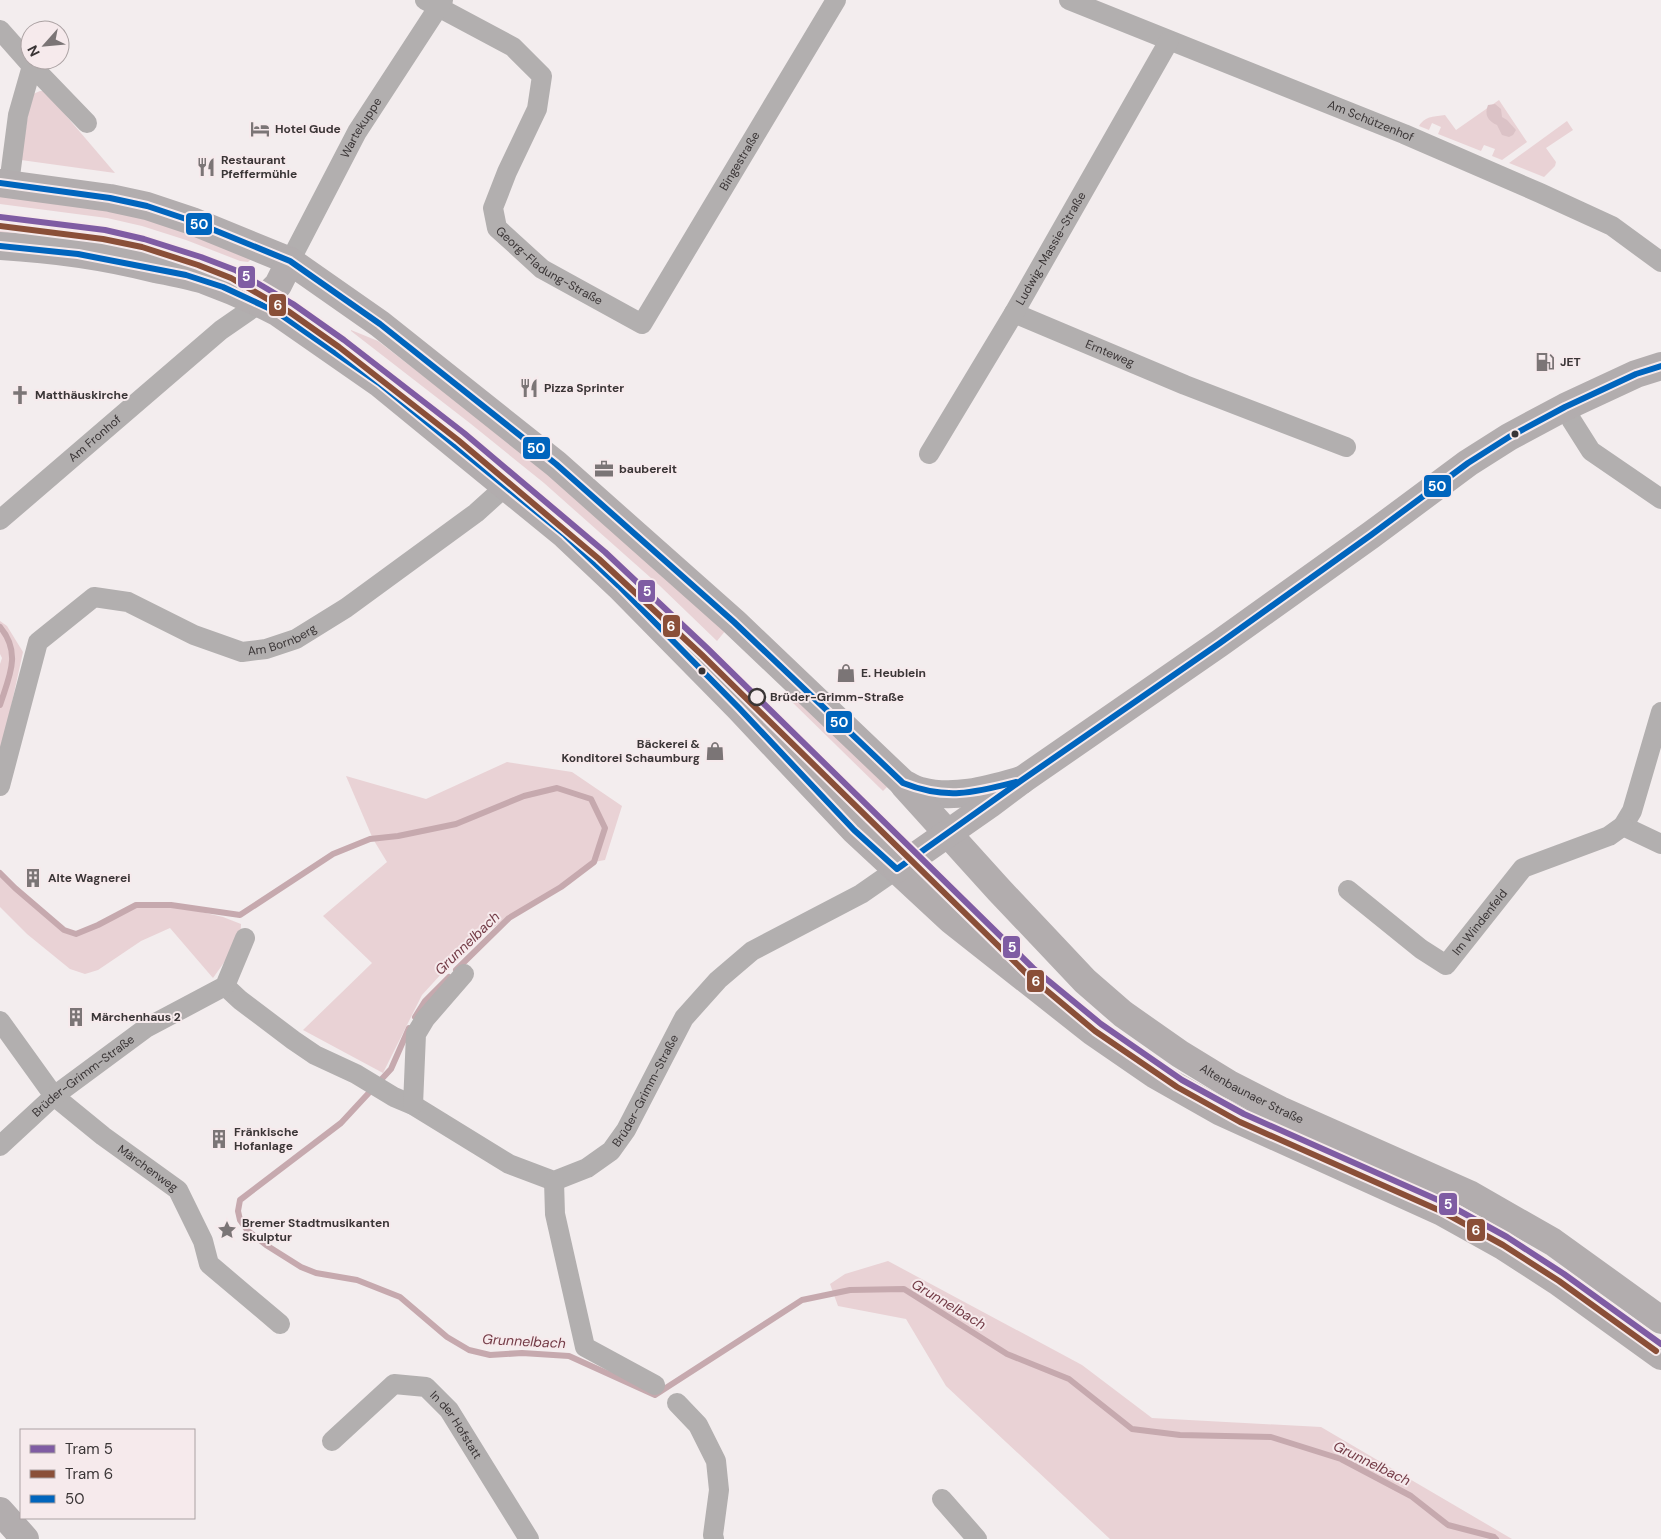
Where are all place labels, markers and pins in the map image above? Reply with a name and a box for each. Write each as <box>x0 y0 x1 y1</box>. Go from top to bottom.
hotel icon: Hotel Gude <box>249 118 271 140</box>
place label: Hotel Gude <box>275 121 341 137</box>
place label: Restaurant Pfeffermühle <box>221 152 297 182</box>
restaurant icon: Restaurant Pfeffermühle <box>195 156 217 178</box>
fuel station icon: JET <box>1534 351 1556 373</box>
place label: JET <box>1560 354 1581 370</box>
restaurant icon: Pizza Sprinter <box>518 377 540 399</box>
place label: Pizza Sprinter <box>544 380 624 396</box>
church icon: Matthäuskirche <box>9 384 31 406</box>
place label: Matthäuskirche <box>35 387 128 403</box>
unlabelled marker <box>1510 429 1520 439</box>
office icon: baubereit <box>593 458 615 480</box>
place label: baubereit <box>619 461 677 477</box>
shop icon: E. Heublein <box>835 662 857 684</box>
place label: E. Heublein <box>861 665 926 681</box>
unlabelled marker <box>697 666 707 676</box>
marker: Brüder-Grimm-Straße <box>748 688 766 706</box>
place label: Brüder-Grimm-Straße <box>770 689 904 705</box>
place label: Bäckerei & Konditorei Schaumburg <box>561 736 701 766</box>
shop icon: Bäckerei & Konditorei Schaumburg <box>704 740 726 762</box>
building icon: Alte Wagnerei <box>22 867 44 889</box>
place label: Alte Wagnerei <box>48 870 130 886</box>
building icon: Märchenhaus 2 <box>65 1006 87 1028</box>
place label: Märchenhaus 2 <box>91 1009 181 1025</box>
place label: Fränkische Hofanlage <box>234 1124 299 1154</box>
building icon: Fränkische Hofanlage <box>208 1128 230 1150</box>
place label: Bremer Stadtmusikanten Skulptur <box>242 1215 390 1245</box>
place icon: Bremer Stadtmusikanten Skulptur <box>216 1219 238 1241</box>

